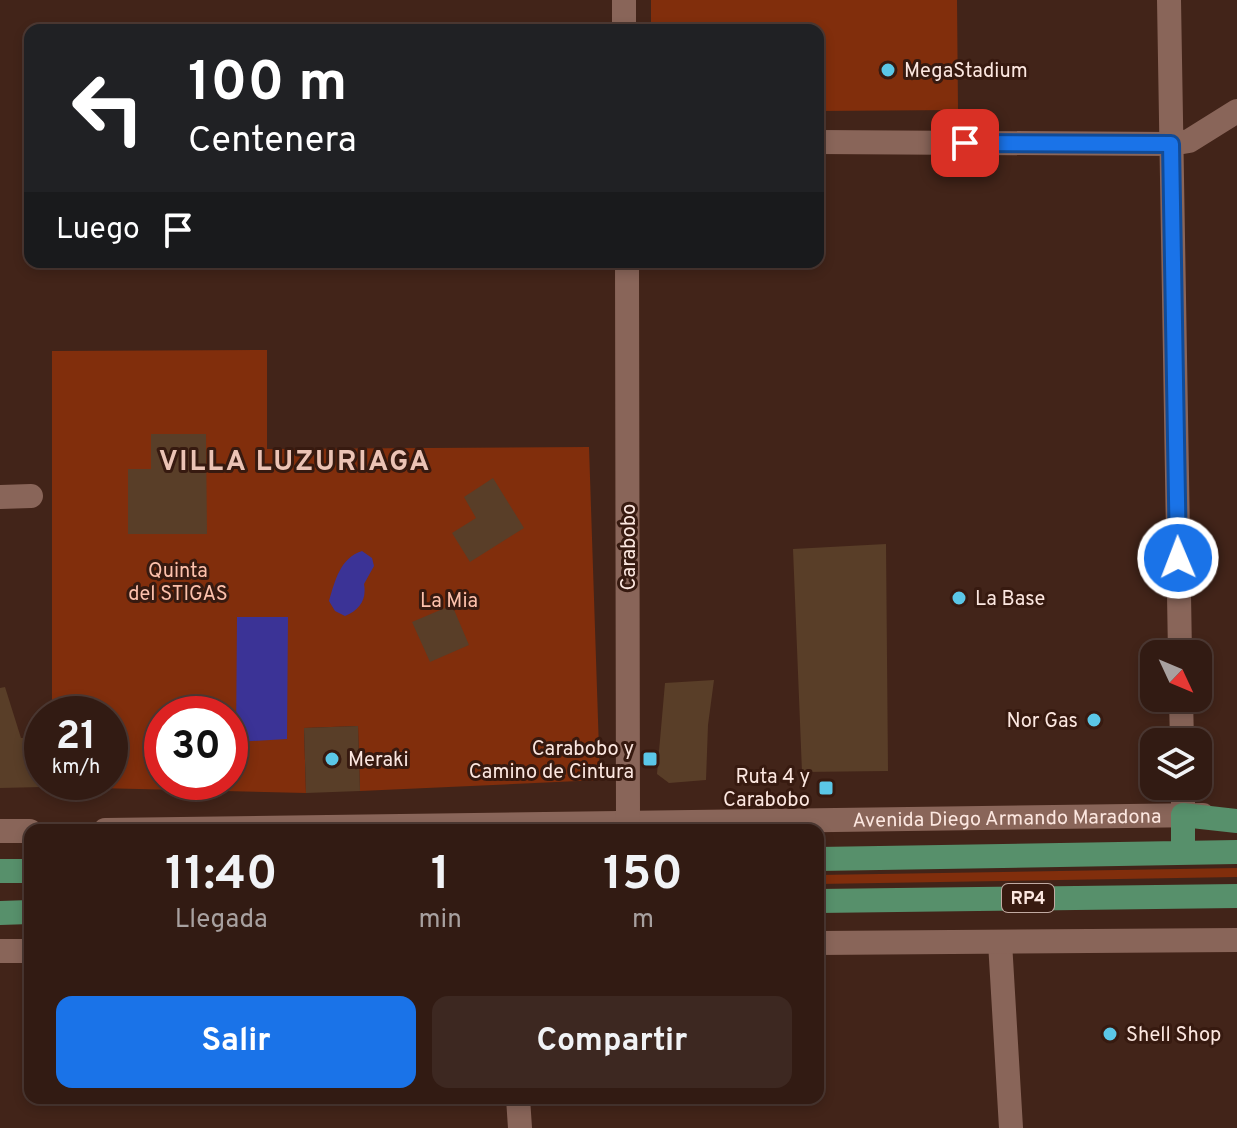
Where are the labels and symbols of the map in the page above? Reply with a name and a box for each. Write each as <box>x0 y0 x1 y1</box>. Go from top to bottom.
place label: MegaStadium <box>904 59 1028 85</box>
marker: MegaStadium <box>879 61 897 79</box>
pin <box>931 109 999 177</box>
district label: VILLA LUZURIAGA <box>159 445 431 481</box>
street label: Carabobo <box>617 503 643 591</box>
position arrow <box>1136 516 1220 600</box>
park label: Quinta del STIGAS <box>128 559 228 608</box>
place label: La Base <box>975 587 1045 613</box>
park label: La Mia <box>420 589 478 615</box>
marker: La Base <box>950 589 968 607</box>
north arrow <box>1140 640 1212 712</box>
speed limit sign: 30 <box>144 696 248 800</box>
place label: Nor Gas <box>1007 709 1078 735</box>
marker: Nor Gas <box>1085 711 1103 729</box>
place label: Carabobo y Camino de Cintura <box>469 737 634 786</box>
place label: Meraki <box>348 748 409 774</box>
marker: Meraki <box>323 750 341 768</box>
marker: Carabobo y Camino de Cintura <box>641 750 659 768</box>
place label: Ruta 4 y Carabobo <box>723 765 810 814</box>
marker: Ruta 4 y Carabobo <box>817 779 835 797</box>
street label: Avenida Diego Armando Maradona <box>852 805 1162 835</box>
road number: RP4 <box>1002 884 1054 912</box>
place label: Shell Shop <box>1126 1023 1221 1049</box>
marker: Shell Shop <box>1101 1025 1119 1043</box>

